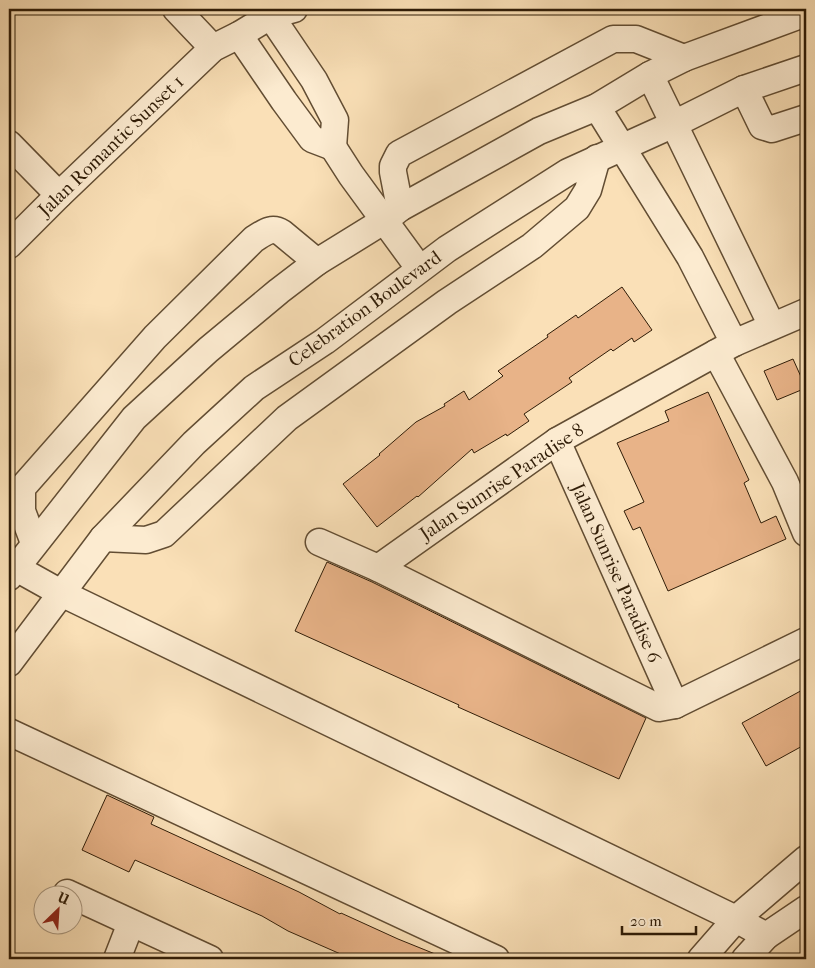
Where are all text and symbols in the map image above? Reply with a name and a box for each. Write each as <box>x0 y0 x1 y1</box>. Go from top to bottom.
street label: Jalan Romantic Sunset 1 <box>32 71 188 223</box>
street label: Celebration Boulevard <box>284 246 446 372</box>
street label: Jalan Sunrise Paradise 8 <box>414 419 588 546</box>
street label: Jalan Sunrise Paradise 6 <box>566 478 666 667</box>
north arrow <box>32 886 82 936</box>
text: U <box>54 888 72 909</box>
scale bar <box>622 903 696 935</box>
text: 20 m <box>630 912 662 930</box>

